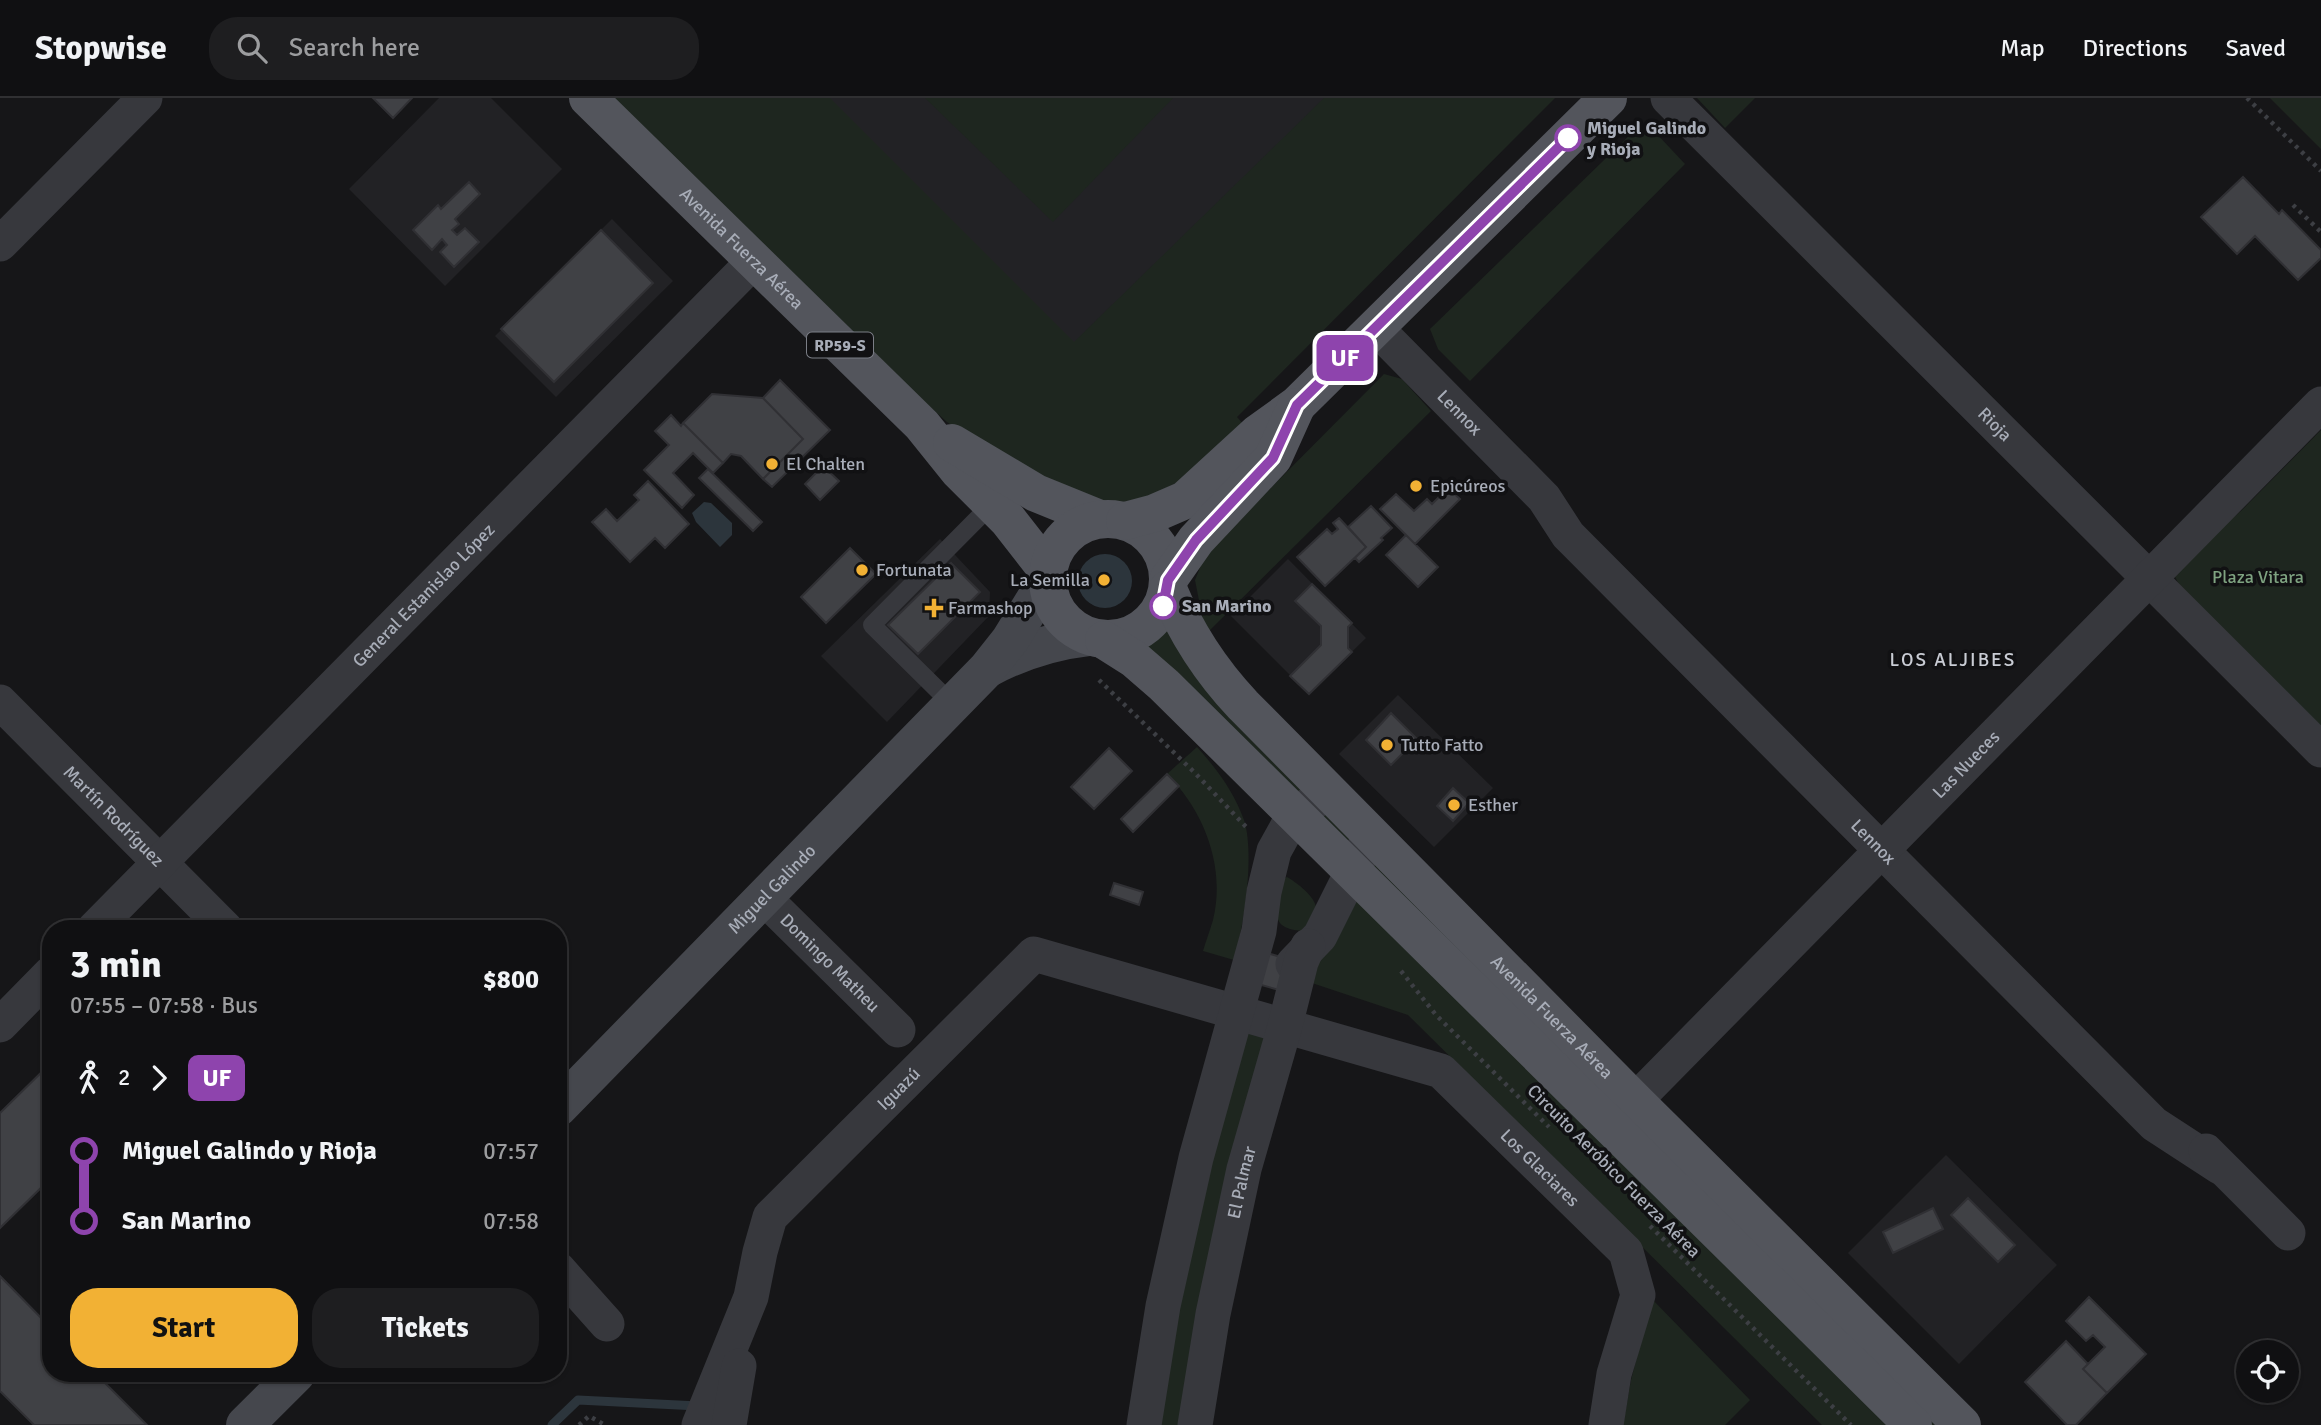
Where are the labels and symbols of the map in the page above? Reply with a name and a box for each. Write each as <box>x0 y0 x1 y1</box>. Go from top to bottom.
place label: Miguel Galindo y Rioja <box>1586 117 1706 160</box>
marker: Miguel Galindo y Rioja <box>1555 125 1581 151</box>
street label: Avenida Fuerza Aérea <box>675 183 808 314</box>
road number: RP59-S <box>807 332 873 358</box>
line badge: UF <box>1314 335 1376 381</box>
street label: Lennox <box>1433 385 1487 440</box>
street label: Rioja <box>1973 403 2017 446</box>
place label: El Chalten <box>786 453 865 475</box>
marker: El Chalten <box>764 456 780 472</box>
place label: Epicúreos <box>1430 475 1506 497</box>
marker: Epicúreos <box>1408 478 1424 494</box>
street label: General Estanislao López <box>348 519 499 672</box>
place label: Fortunata <box>876 559 952 581</box>
marker: Fortunata <box>854 562 870 578</box>
park label: Plaza Vitara <box>2212 566 2304 588</box>
place label: La Semilla <box>1010 569 1090 591</box>
marker: La Semilla <box>1096 572 1112 588</box>
marker: San Marino <box>1150 593 1176 619</box>
place label: San Marino <box>1182 595 1271 617</box>
place label: Farmashop <box>948 597 1033 619</box>
marker: Farmashop <box>926 600 942 616</box>
district label: LOS ALJIBES <box>1890 648 2016 672</box>
street label: Las Nueces <box>1928 726 2004 803</box>
place label: Tutto Fatto <box>1401 734 1483 756</box>
marker: Tutto Fatto <box>1379 737 1395 753</box>
street label: Martín Rodríguez <box>59 761 168 871</box>
place label: Esther <box>1468 794 1518 816</box>
marker: Esther <box>1446 797 1462 813</box>
street label: Lennox <box>1846 815 1901 870</box>
street label: Miguel Galindo <box>723 840 820 939</box>
street label: Domingo Matheu <box>775 909 885 1017</box>
street label: Avenida Fuerza Aérea <box>1486 951 1618 1083</box>
street label: Iguazú <box>873 1063 925 1115</box>
street label: Circuito Aeróbico Fuerza Aérea <box>1523 1080 1705 1262</box>
street label: Los Glaciares <box>1496 1124 1584 1211</box>
street label: El Palmar <box>1223 1143 1261 1221</box>

